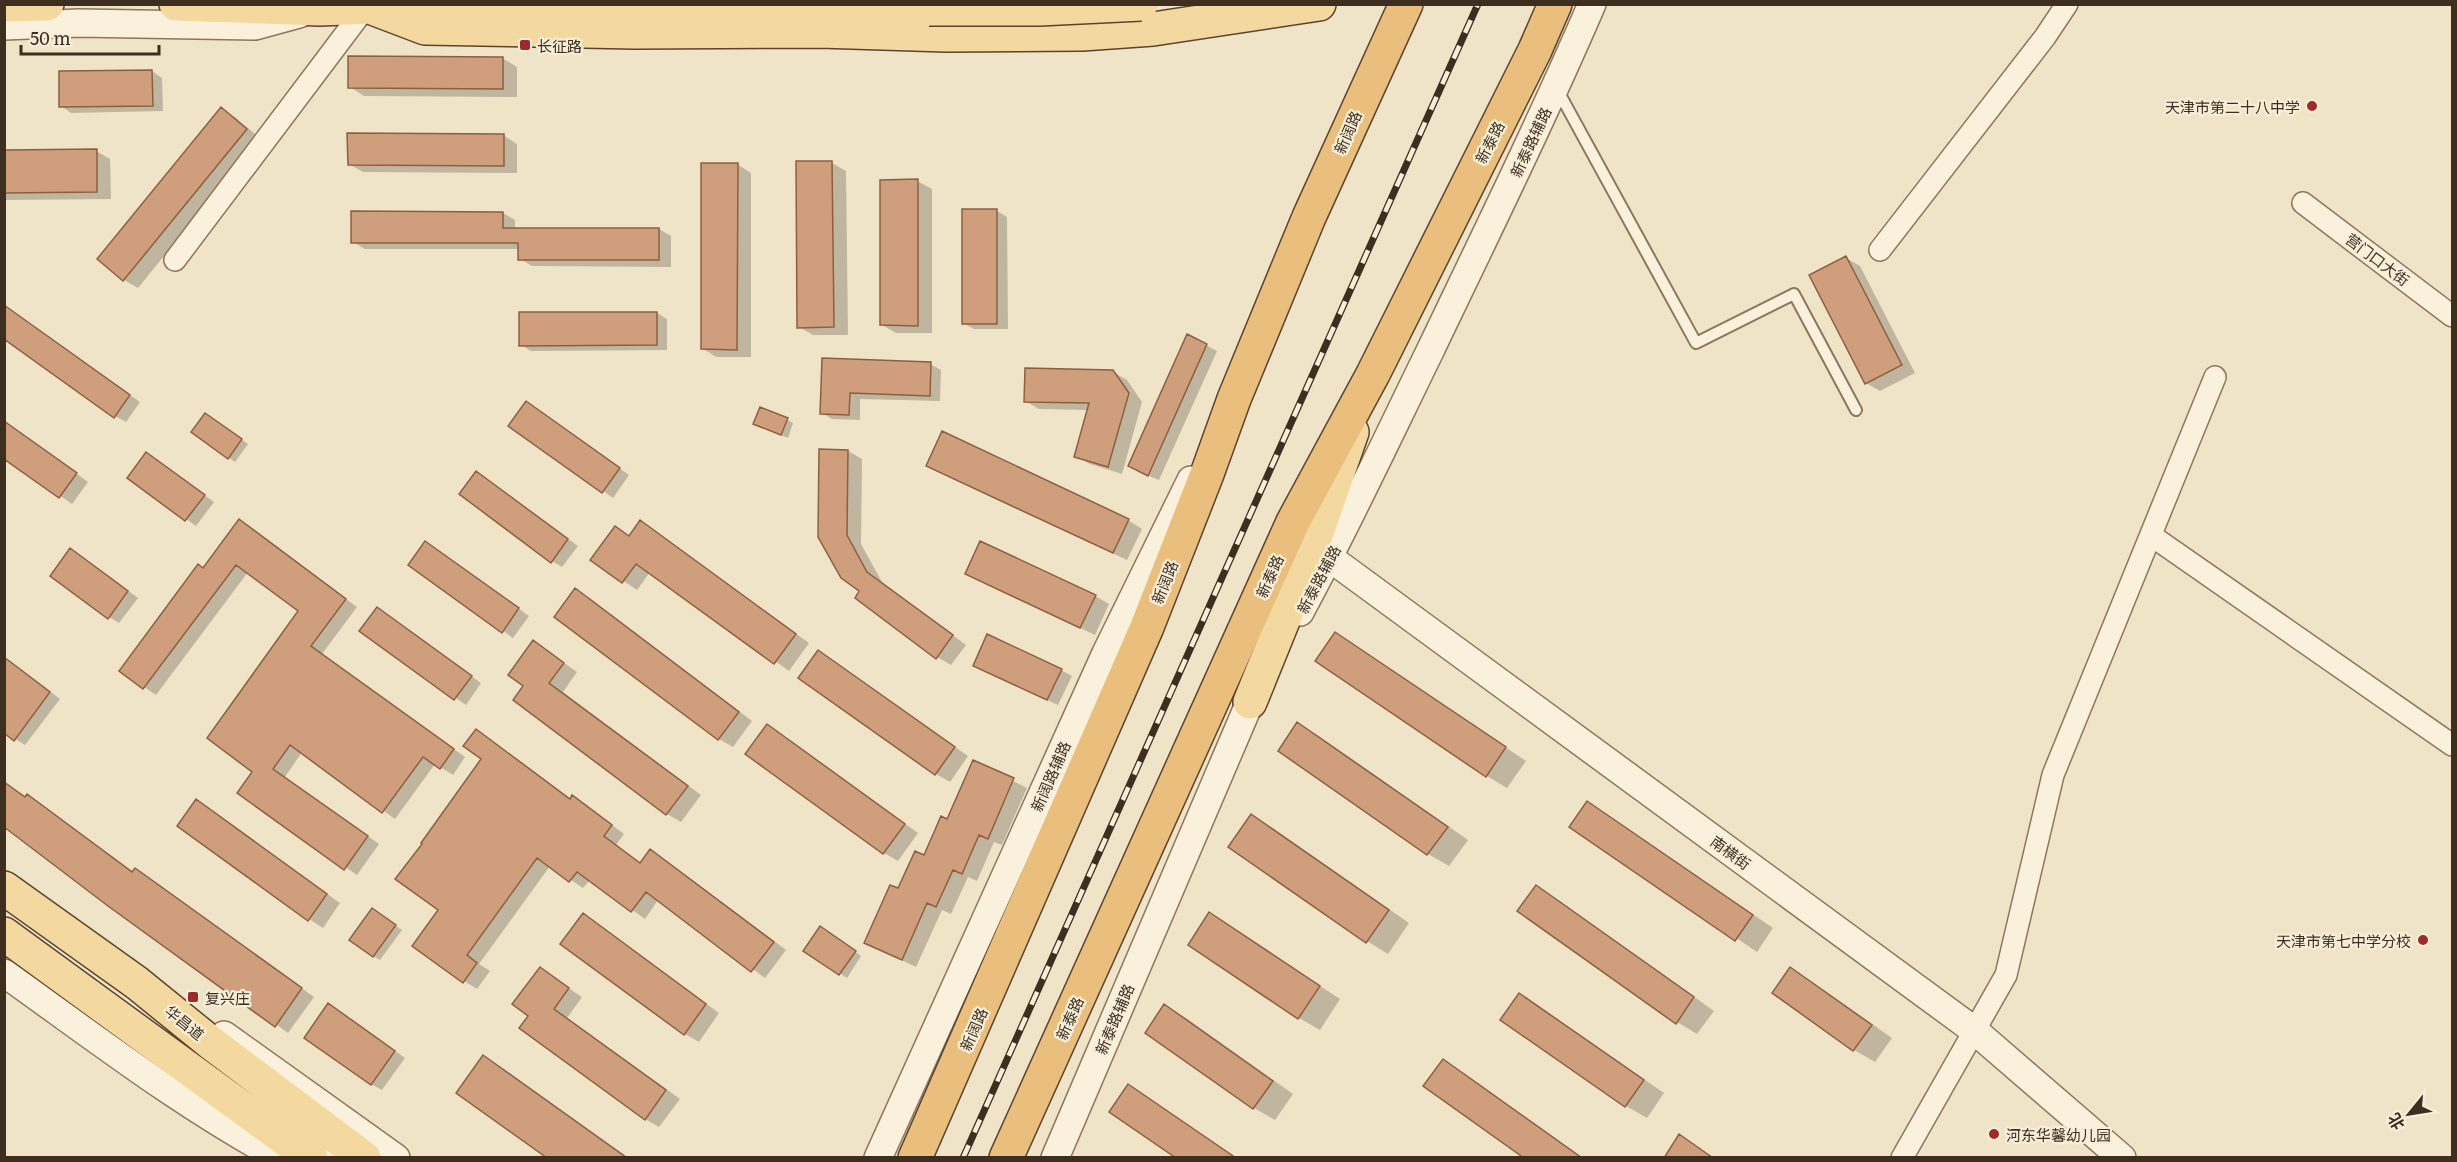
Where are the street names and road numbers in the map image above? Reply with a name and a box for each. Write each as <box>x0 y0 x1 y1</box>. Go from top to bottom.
street label: 新泰路辅路 <box>1504 103 1556 181</box>
street label: 新阔路 <box>1327 107 1367 157</box>
street label: 新泰路 <box>1469 117 1509 167</box>
street label: 营门口大街 <box>2341 227 2415 291</box>
street label: 新泰路辅路 <box>1290 540 1346 618</box>
street label: 新泰路 <box>1249 551 1289 601</box>
street label: 新阔路 <box>1145 557 1183 607</box>
street label: 新阔路辅路 <box>1024 737 1076 815</box>
street label: 南横街 <box>1706 829 1756 875</box>
street label: 新泰路辅路 <box>1089 980 1139 1058</box>
street label: 新泰路 <box>1049 993 1089 1043</box>
street label: 华昌道 <box>160 999 210 1045</box>
street label: 新阔路 <box>953 1004 993 1054</box>

